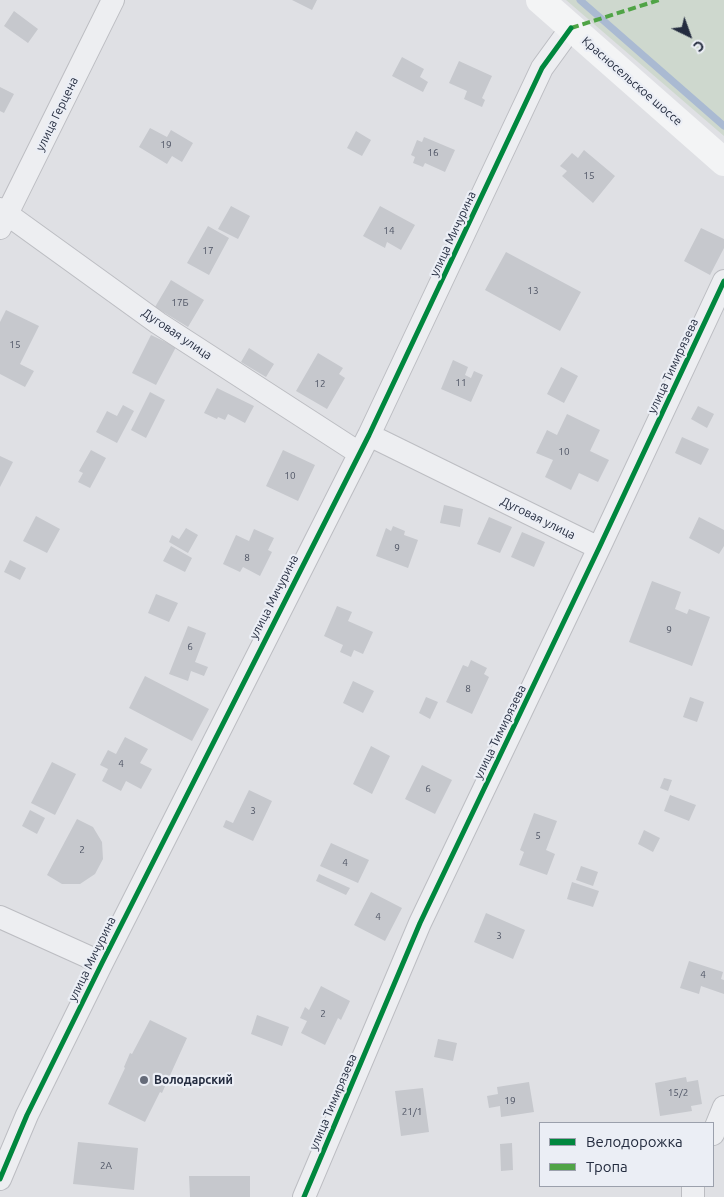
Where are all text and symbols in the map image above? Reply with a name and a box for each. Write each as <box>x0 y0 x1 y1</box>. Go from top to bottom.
north arrow <box>664 10 714 60</box>
street label: Красносельское шоссе <box>579 34 685 128</box>
text: С <box>690 37 708 55</box>
street label: улица Герцена <box>33 75 81 153</box>
house number: 19 <box>160 139 172 151</box>
house number: 16 <box>427 147 439 159</box>
house number: 15 <box>583 170 595 182</box>
street label: улица Мичурина <box>427 189 479 279</box>
house number: 14 <box>383 225 395 237</box>
house number: 17 <box>202 245 214 257</box>
house number: 13 <box>527 285 539 297</box>
house number: 17Б <box>171 297 189 309</box>
street label: Дуговая улица <box>139 305 215 363</box>
street label: улица Тимирязева <box>645 316 701 416</box>
house number: 15 <box>9 339 21 351</box>
house number: 11 <box>455 377 467 389</box>
house number: 12 <box>314 378 326 390</box>
house number: 10 <box>558 446 570 458</box>
house number: 10 <box>284 470 296 482</box>
street label: Дуговая улица <box>498 494 578 542</box>
house number: 9 <box>394 542 400 554</box>
house number: 8 <box>244 552 250 564</box>
street label: улица Мичурина <box>247 553 301 641</box>
house number: 9 <box>666 624 672 636</box>
house number: 6 <box>187 641 193 653</box>
street label: улица Тимирязева <box>471 682 529 782</box>
house number: 8 <box>465 683 471 695</box>
house number: 4 <box>118 758 124 770</box>
house number: 6 <box>425 783 431 795</box>
house number: 3 <box>250 805 256 817</box>
house number: 5 <box>535 830 541 842</box>
house number: 2 <box>79 844 85 856</box>
house number: 4 <box>342 857 348 869</box>
house number: 4 <box>375 911 381 923</box>
street label: улица Мичурина <box>65 914 119 1004</box>
house number: 3 <box>496 930 502 942</box>
house number: 4 <box>700 969 706 981</box>
house number: 2 <box>320 1008 326 1020</box>
street label: улица Тимирязева <box>306 1052 360 1152</box>
place label: Володарский <box>154 1073 233 1087</box>
marker: Володарский <box>138 1074 150 1086</box>
house number: 15/2 <box>668 1087 688 1099</box>
house number: 19 <box>504 1095 516 1107</box>
house number: 21/1 <box>402 1106 422 1118</box>
legend <box>539 1122 714 1187</box>
text: Велодорожка <box>586 1133 683 1150</box>
text: Тропа <box>586 1158 628 1175</box>
house number: 2А <box>100 1160 112 1172</box>

